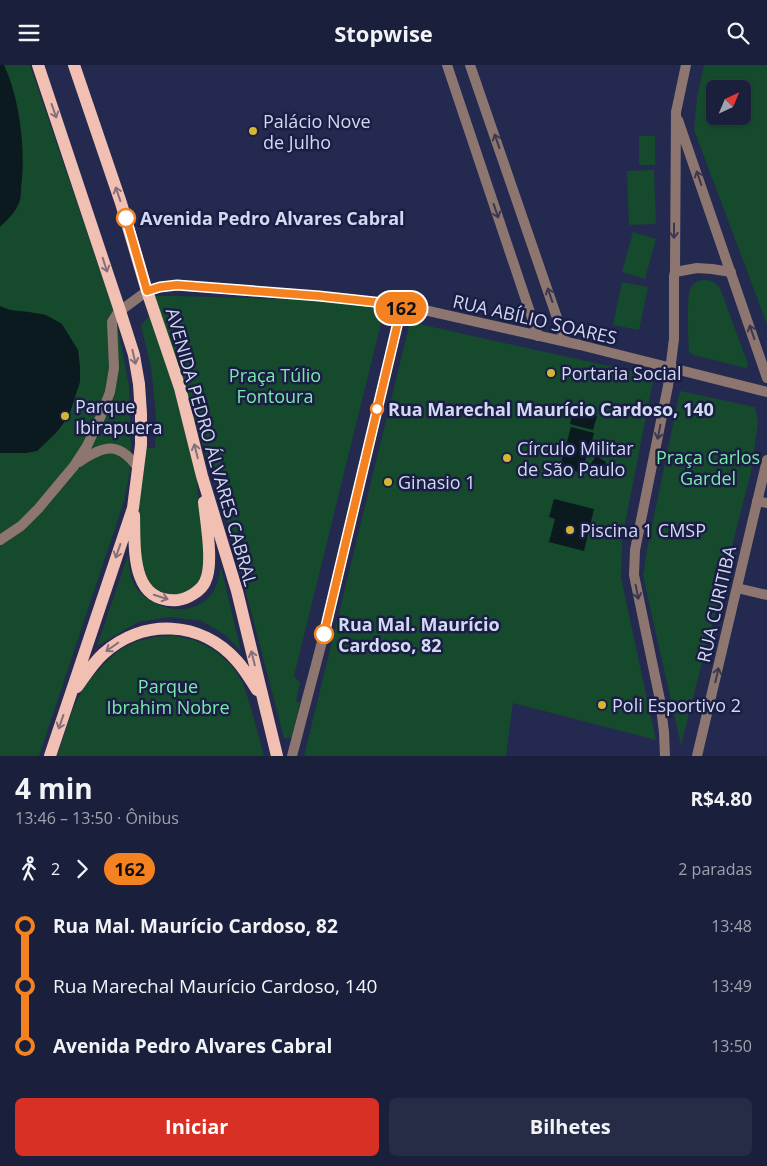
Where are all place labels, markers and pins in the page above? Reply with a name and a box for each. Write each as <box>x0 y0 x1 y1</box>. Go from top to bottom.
place label: Palácio Nove de Julho <box>263 109 371 154</box>
marker: Palácio Nove de Julho <box>247 125 259 137</box>
place label: Avenida Pedro Alvares Cabral <box>140 206 405 230</box>
marker: Avenida Pedro Alvares Cabral <box>116 208 136 228</box>
place label: Portaria Social <box>561 361 681 385</box>
marker: Portaria Social <box>545 367 557 379</box>
place label: Parque Ibirapuera <box>75 394 162 439</box>
place label: Rua Marechal Maurício Cardoso, 140 <box>388 397 714 421</box>
marker: Rua Marechal Maurício Cardoso, 140 <box>370 402 384 416</box>
marker: Parque Ibirapuera <box>59 410 71 422</box>
place label: Círculo Militar de São Paulo <box>517 436 634 481</box>
marker: Círculo Militar de São Paulo <box>501 452 513 464</box>
place label: Ginasio 1 <box>398 470 476 494</box>
marker: Ginasio 1 <box>382 476 394 488</box>
place label: Piscina 1 CMSP <box>580 518 706 542</box>
marker: Piscina 1 CMSP <box>564 524 576 536</box>
place label: Rua Mal. Maurício Cardoso, 82 <box>338 612 500 657</box>
marker: Rua Mal. Maurício Cardoso, 82 <box>314 624 334 644</box>
place label: Poli Esportivo 2 <box>612 693 741 717</box>
marker: Poli Esportivo 2 <box>596 699 608 711</box>

